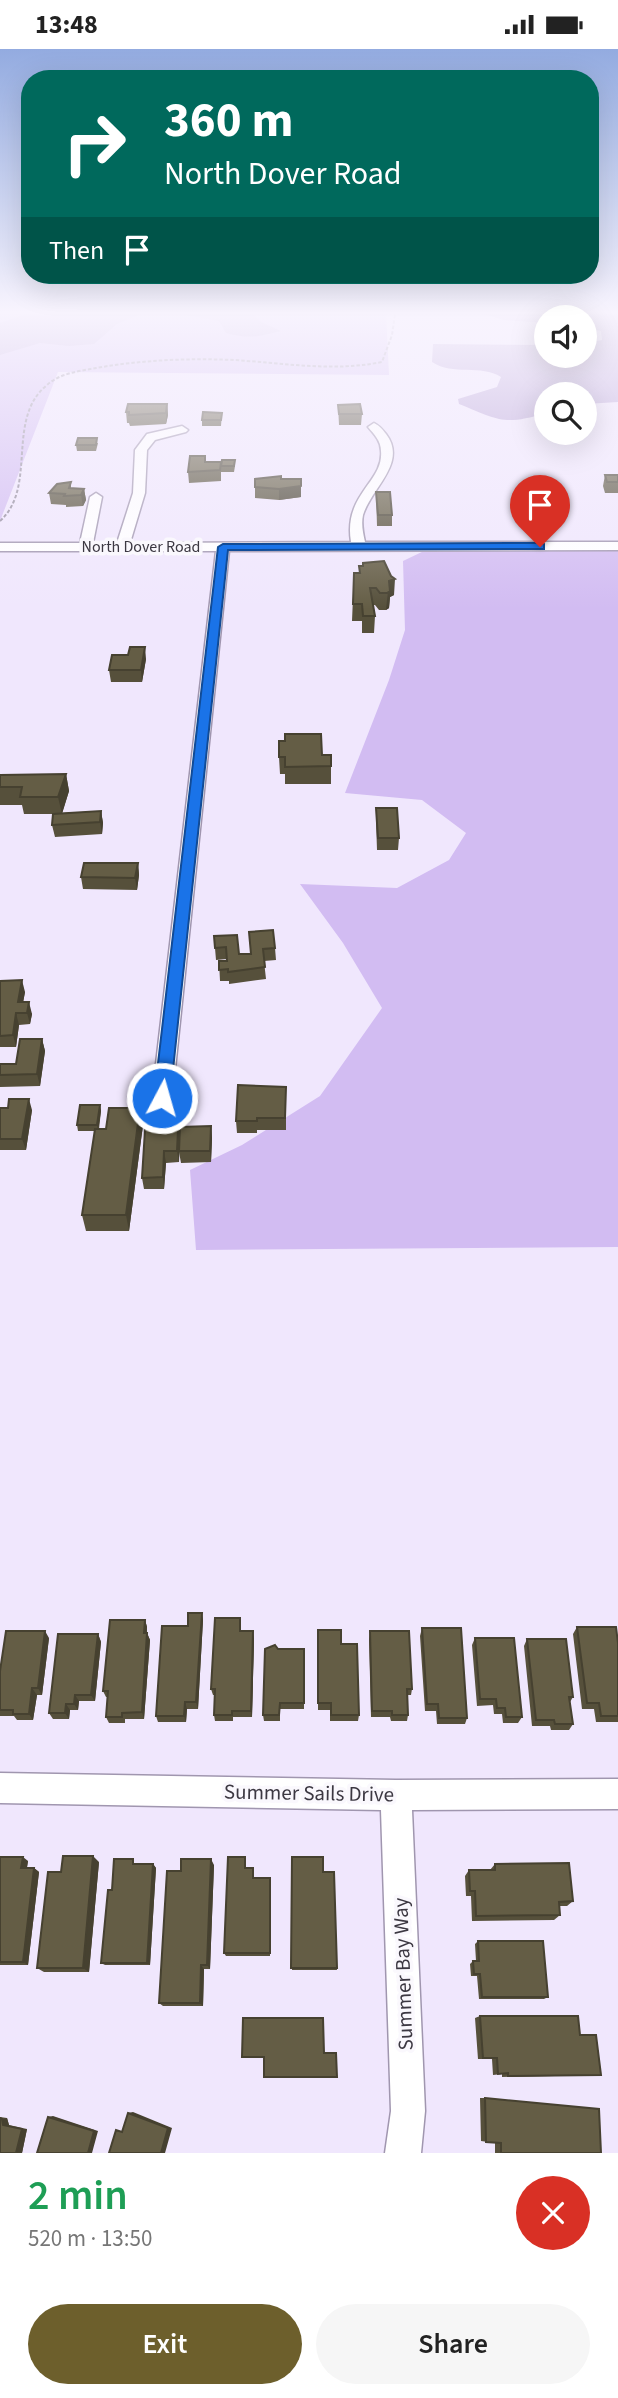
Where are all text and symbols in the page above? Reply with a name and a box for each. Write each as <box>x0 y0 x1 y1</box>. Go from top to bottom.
text: 13:48 <box>35 6 98 43</box>
text: 360 m <box>164 86 293 156</box>
icon: right <box>49 98 140 189</box>
text: North Dover Road <box>164 151 402 197</box>
icon: arrive <box>118 231 156 269</box>
text: Then <box>49 232 104 269</box>
map controls <box>534 305 597 445</box>
button: sound <box>534 305 597 368</box>
button: search <box>534 382 597 445</box>
pin <box>510 475 570 547</box>
icon: arrive <box>521 486 559 524</box>
street label: North Dover Road <box>82 536 200 558</box>
position arrow <box>125 1061 199 1135</box>
street label: Summer Sails Drive <box>224 1777 394 1809</box>
street label: Summer Bay Way <box>385 1897 421 2051</box>
text: 2 min <box>28 2166 128 2226</box>
button: close <box>516 2176 590 2250</box>
text: 520 m · 13:50 <box>28 2222 152 2255</box>
button: Exit <box>28 2304 302 2384</box>
button: Share <box>316 2304 590 2384</box>

